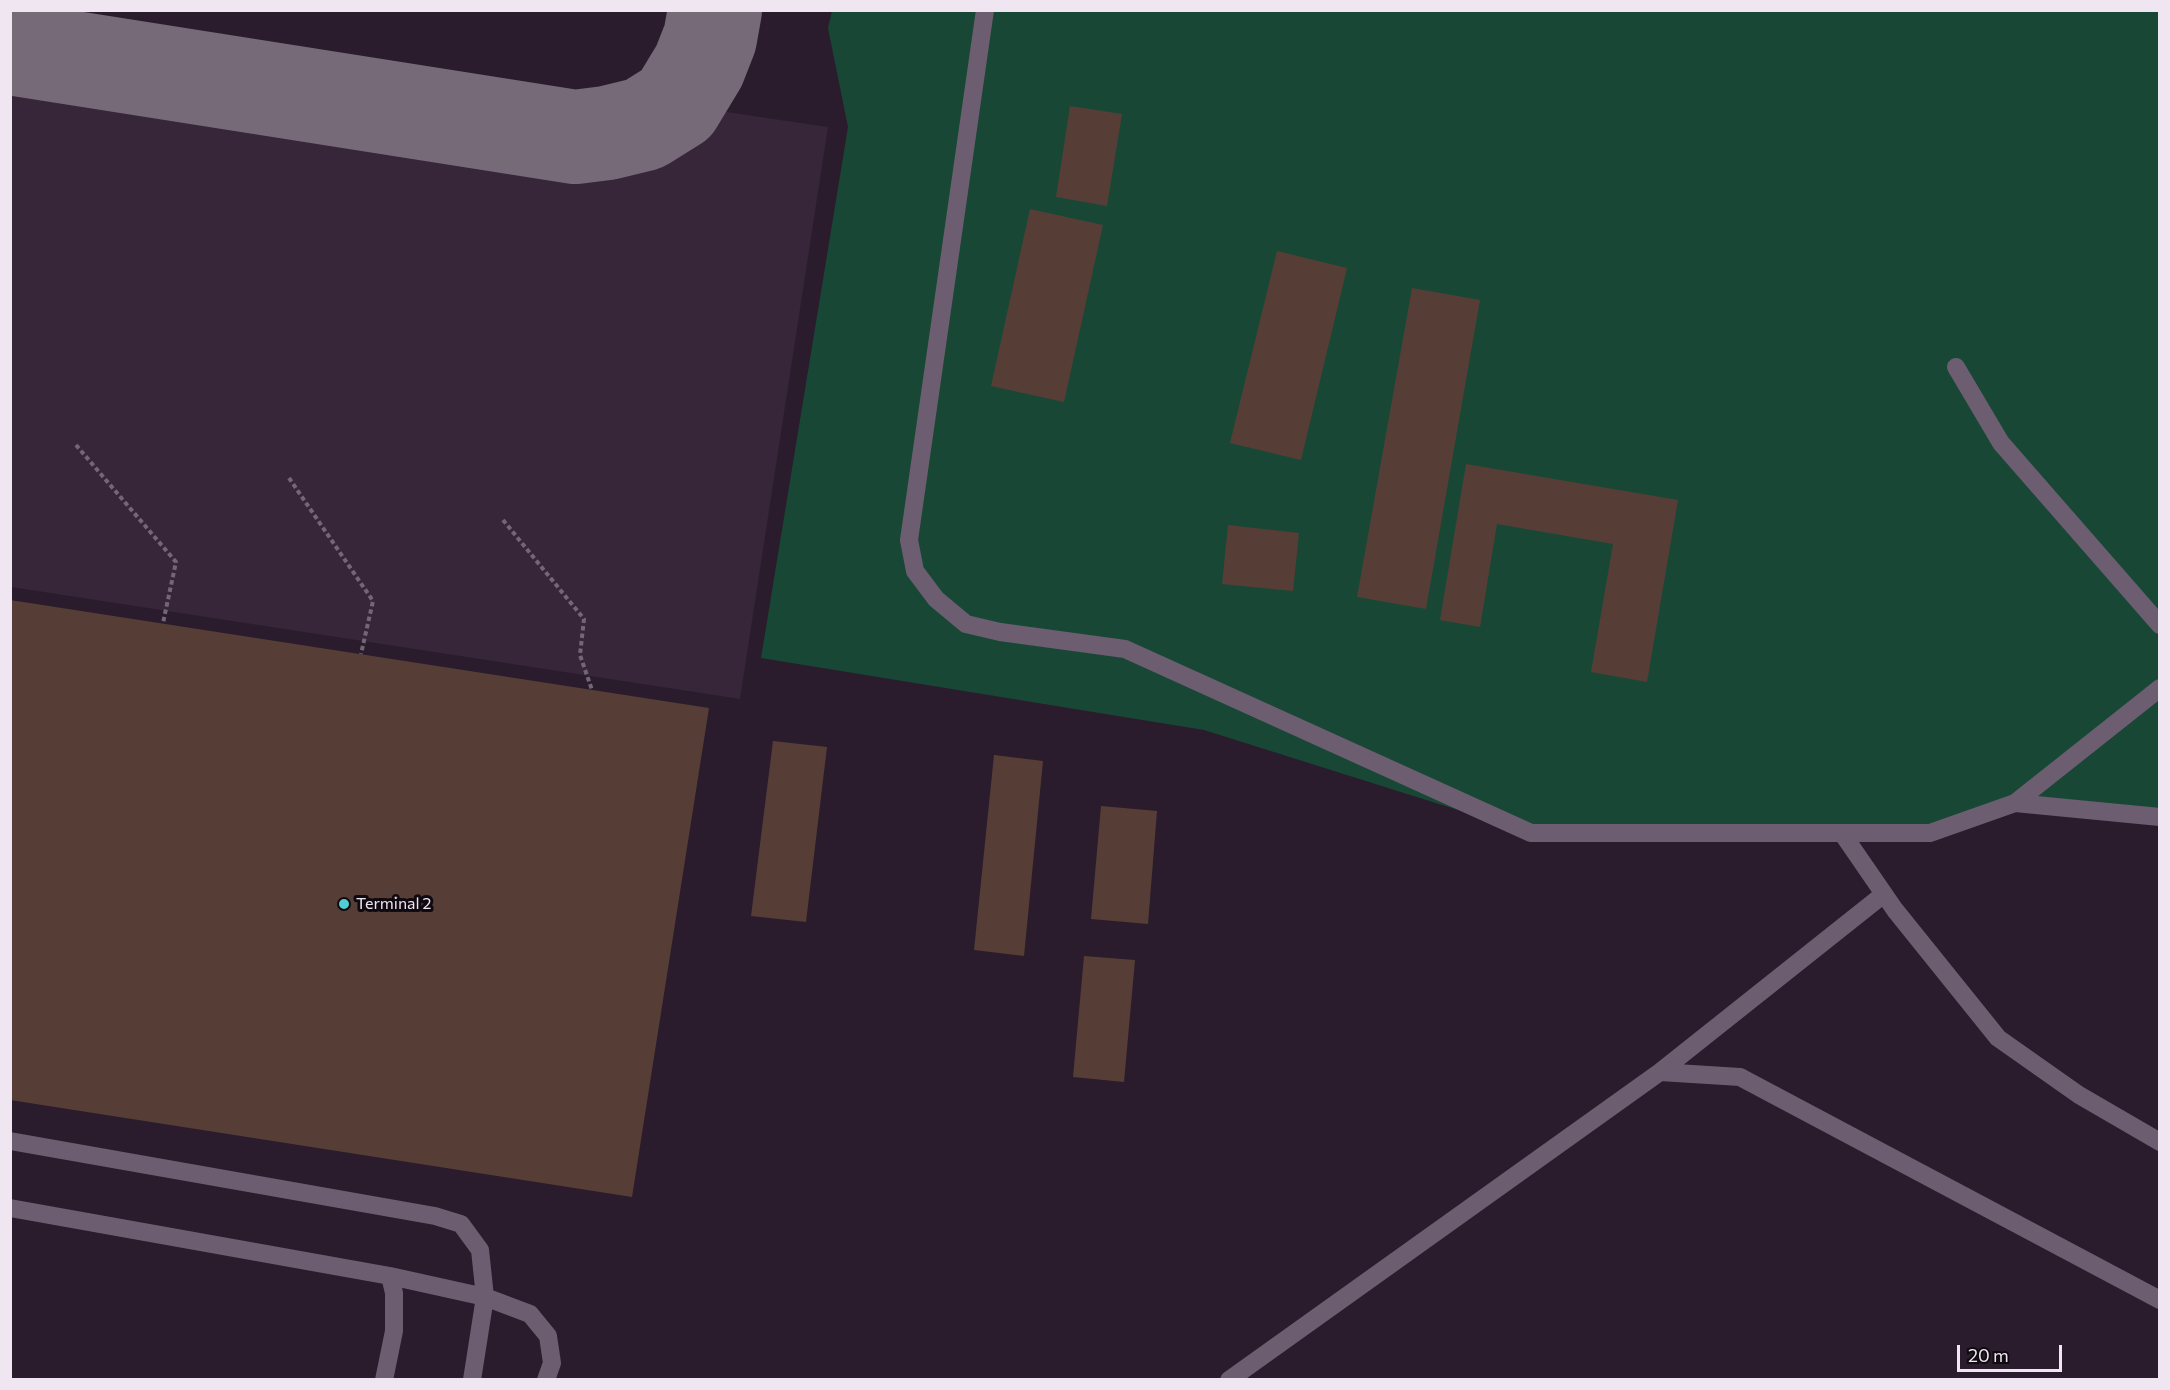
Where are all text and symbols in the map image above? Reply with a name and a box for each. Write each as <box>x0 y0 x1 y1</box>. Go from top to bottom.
place label: Terminal 2 <box>356 894 431 914</box>
marker: Terminal 2 <box>337 897 351 911</box>
scale bar <box>1960 1333 2065 1371</box>
text: 20 m <box>1968 1344 2009 1366</box>

